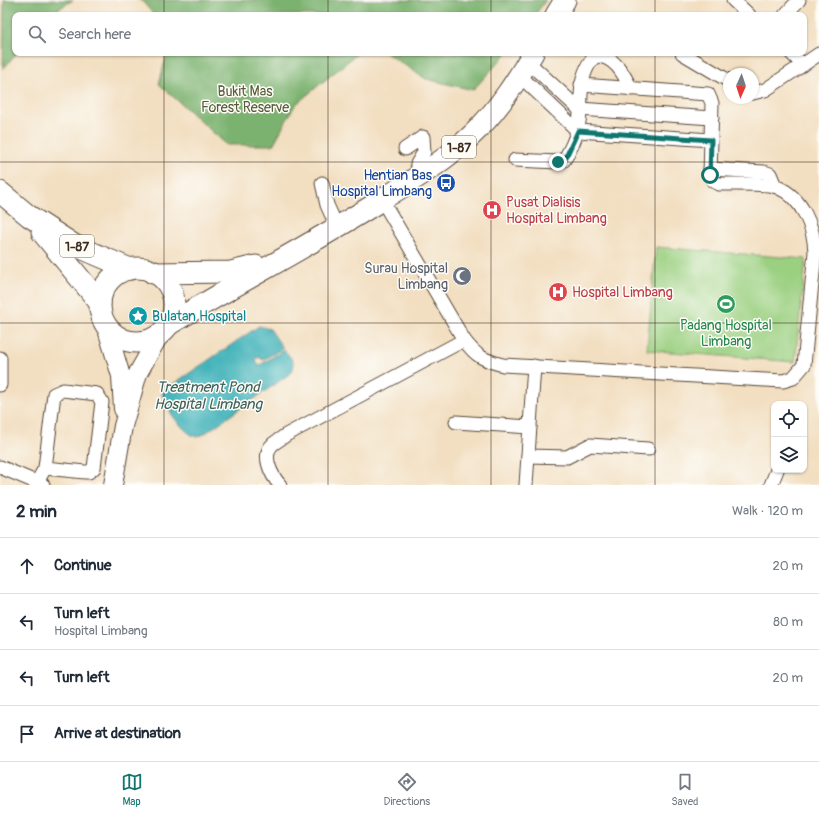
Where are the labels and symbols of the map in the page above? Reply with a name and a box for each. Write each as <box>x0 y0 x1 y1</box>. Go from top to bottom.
north arrow <box>723 68 759 104</box>
park label: Bukit Mas Forest Reserve <box>201 83 289 116</box>
road number: 1-87 <box>442 136 476 158</box>
route end <box>549 153 567 171</box>
route start <box>701 166 719 184</box>
place label: Hentian Bas Hospital Limbang <box>331 167 433 200</box>
bus stop icon: Hentian Bas Hospital Limbang <box>435 172 457 194</box>
place label: Pusat Dialisis Hospital Limbang <box>506 194 607 227</box>
hospital icon: Pusat Dialisis Hospital Limbang <box>481 199 503 221</box>
road number: 1-87 <box>60 235 94 257</box>
place label: Surau Hospital Limbang <box>364 260 448 293</box>
mosque icon: Surau Hospital Limbang <box>451 265 473 287</box>
hospital icon: Hospital Limbang <box>547 281 569 303</box>
place label: Hospital Limbang <box>572 284 673 301</box>
sports icon: Padang Hospital Limbang <box>715 293 737 315</box>
place icon: Bulatan Hospital <box>127 305 149 327</box>
place label: Bulatan Hospital <box>152 308 246 325</box>
place label: Padang Hospital Limbang <box>680 317 772 350</box>
water label: Treatment Pond Hospital Limbang <box>154 378 263 414</box>

